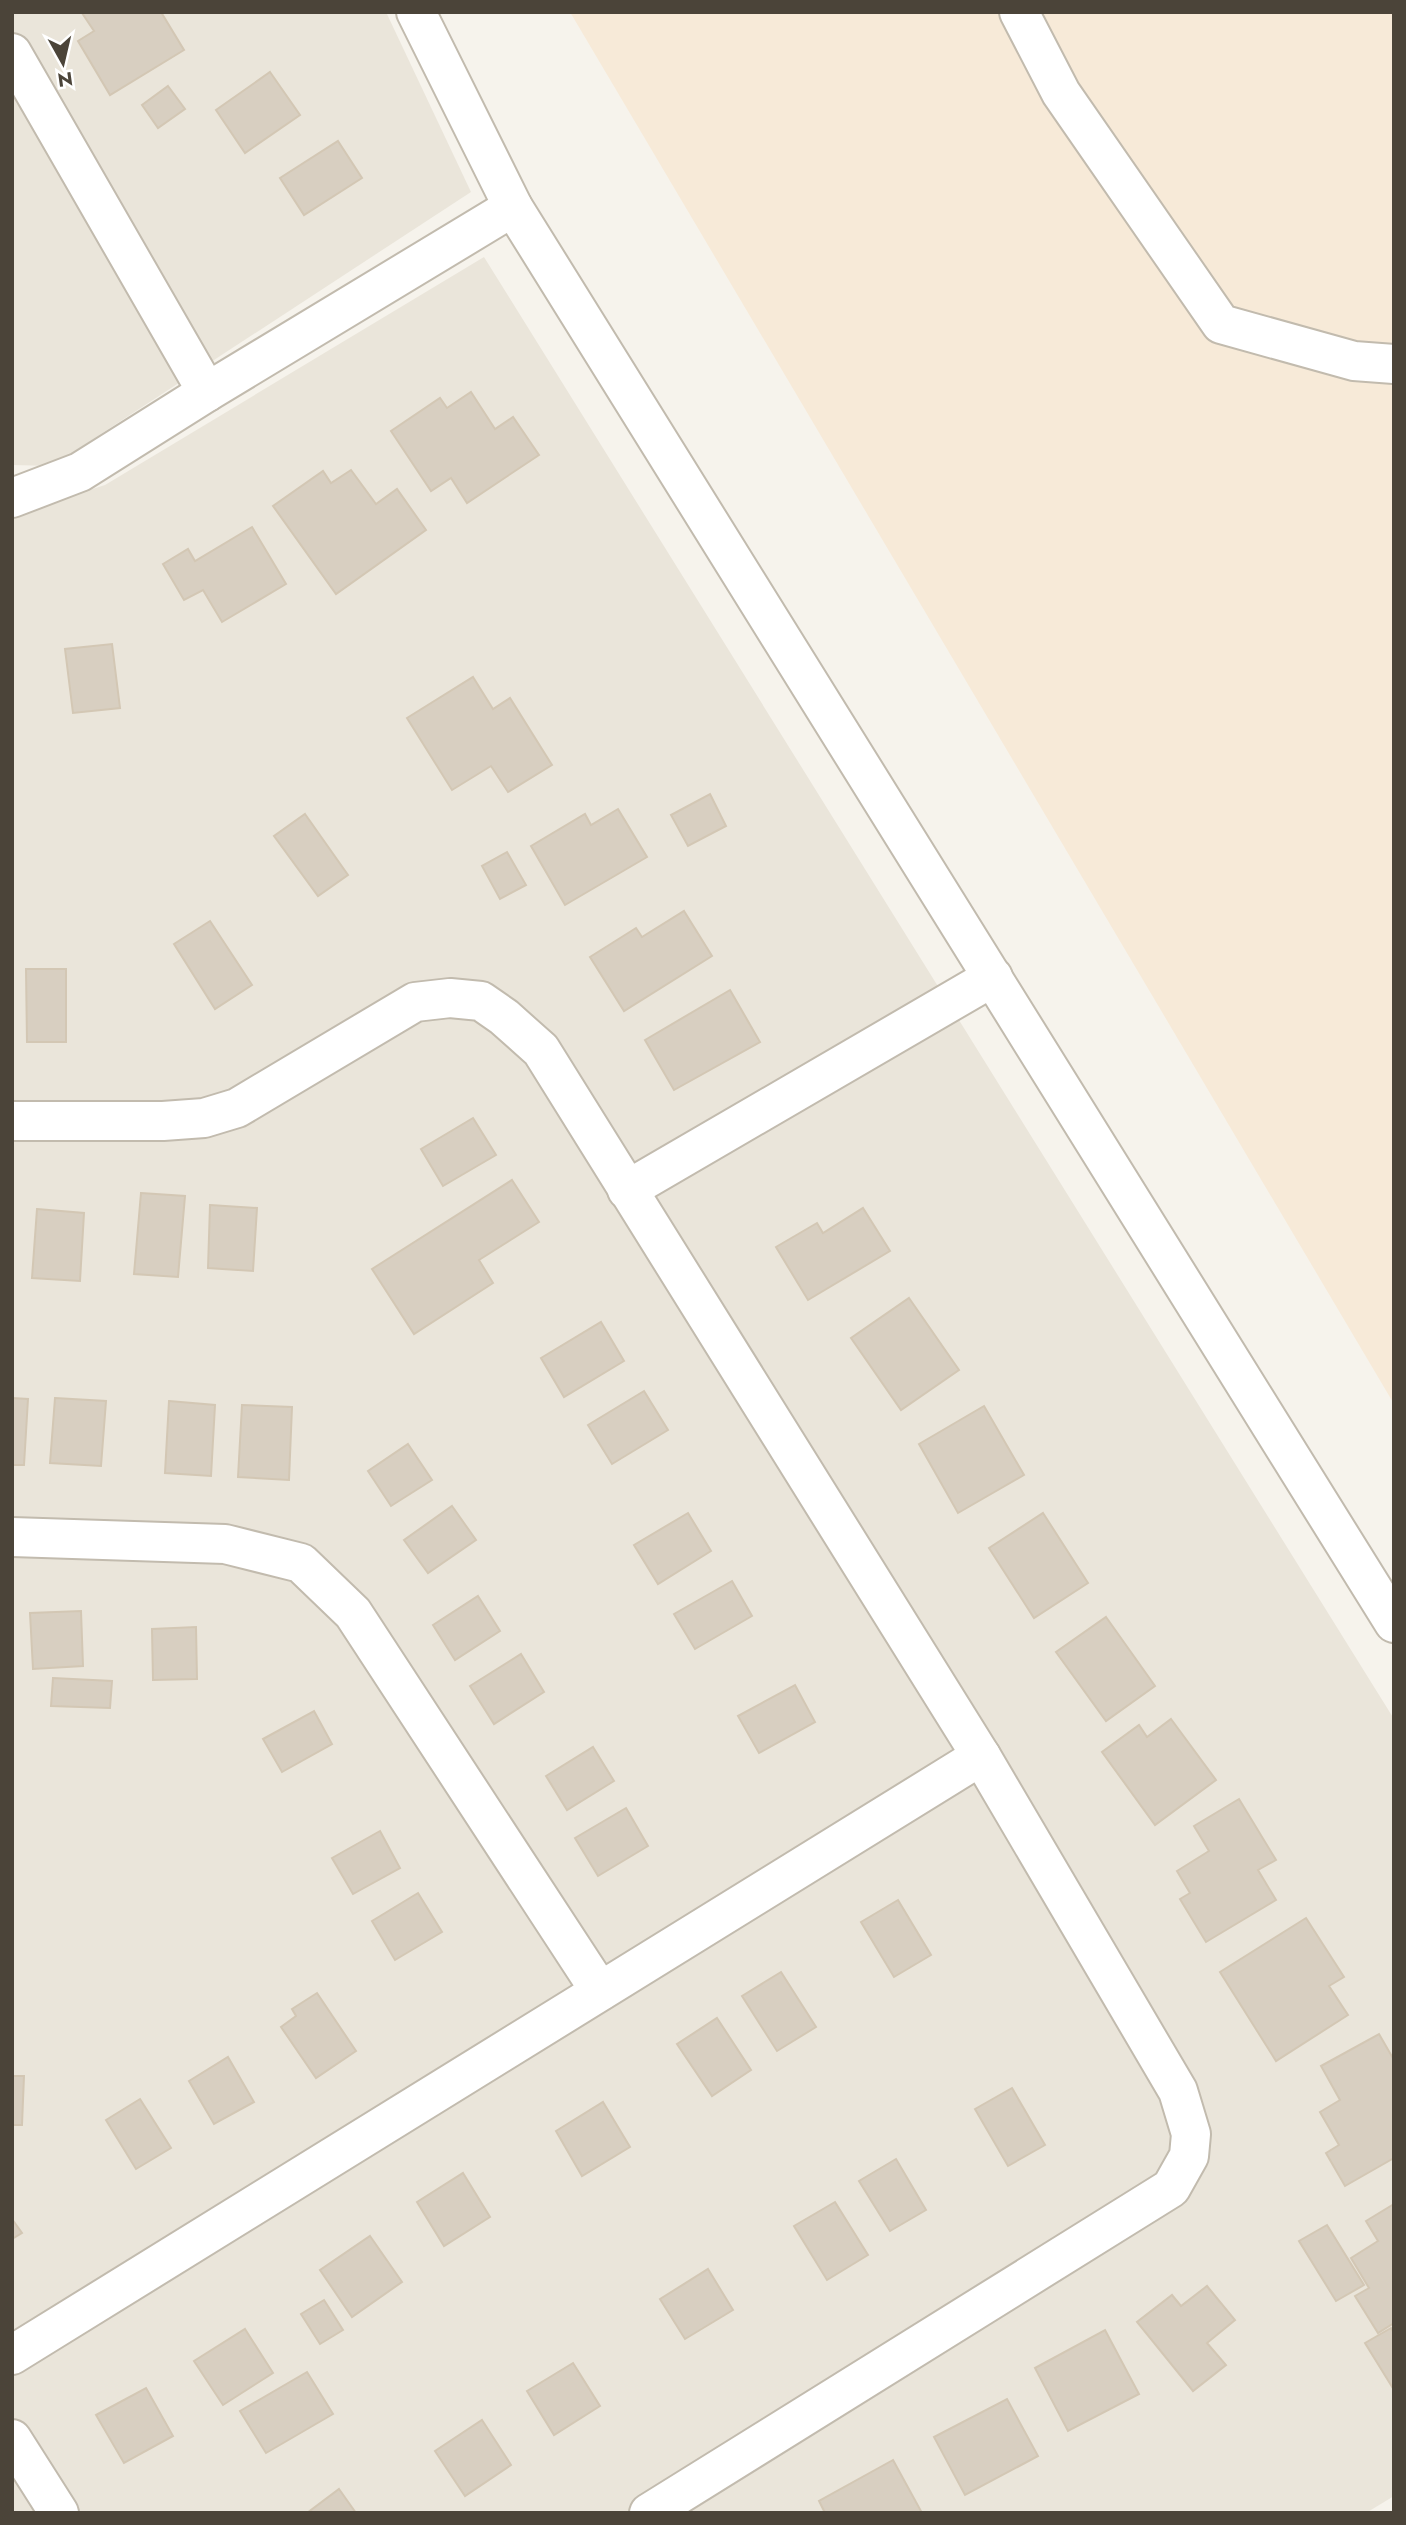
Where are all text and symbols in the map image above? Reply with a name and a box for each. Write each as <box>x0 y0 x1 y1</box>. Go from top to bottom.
north arrow <box>28 28 98 98</box>
text: N <box>56 65 75 94</box>

